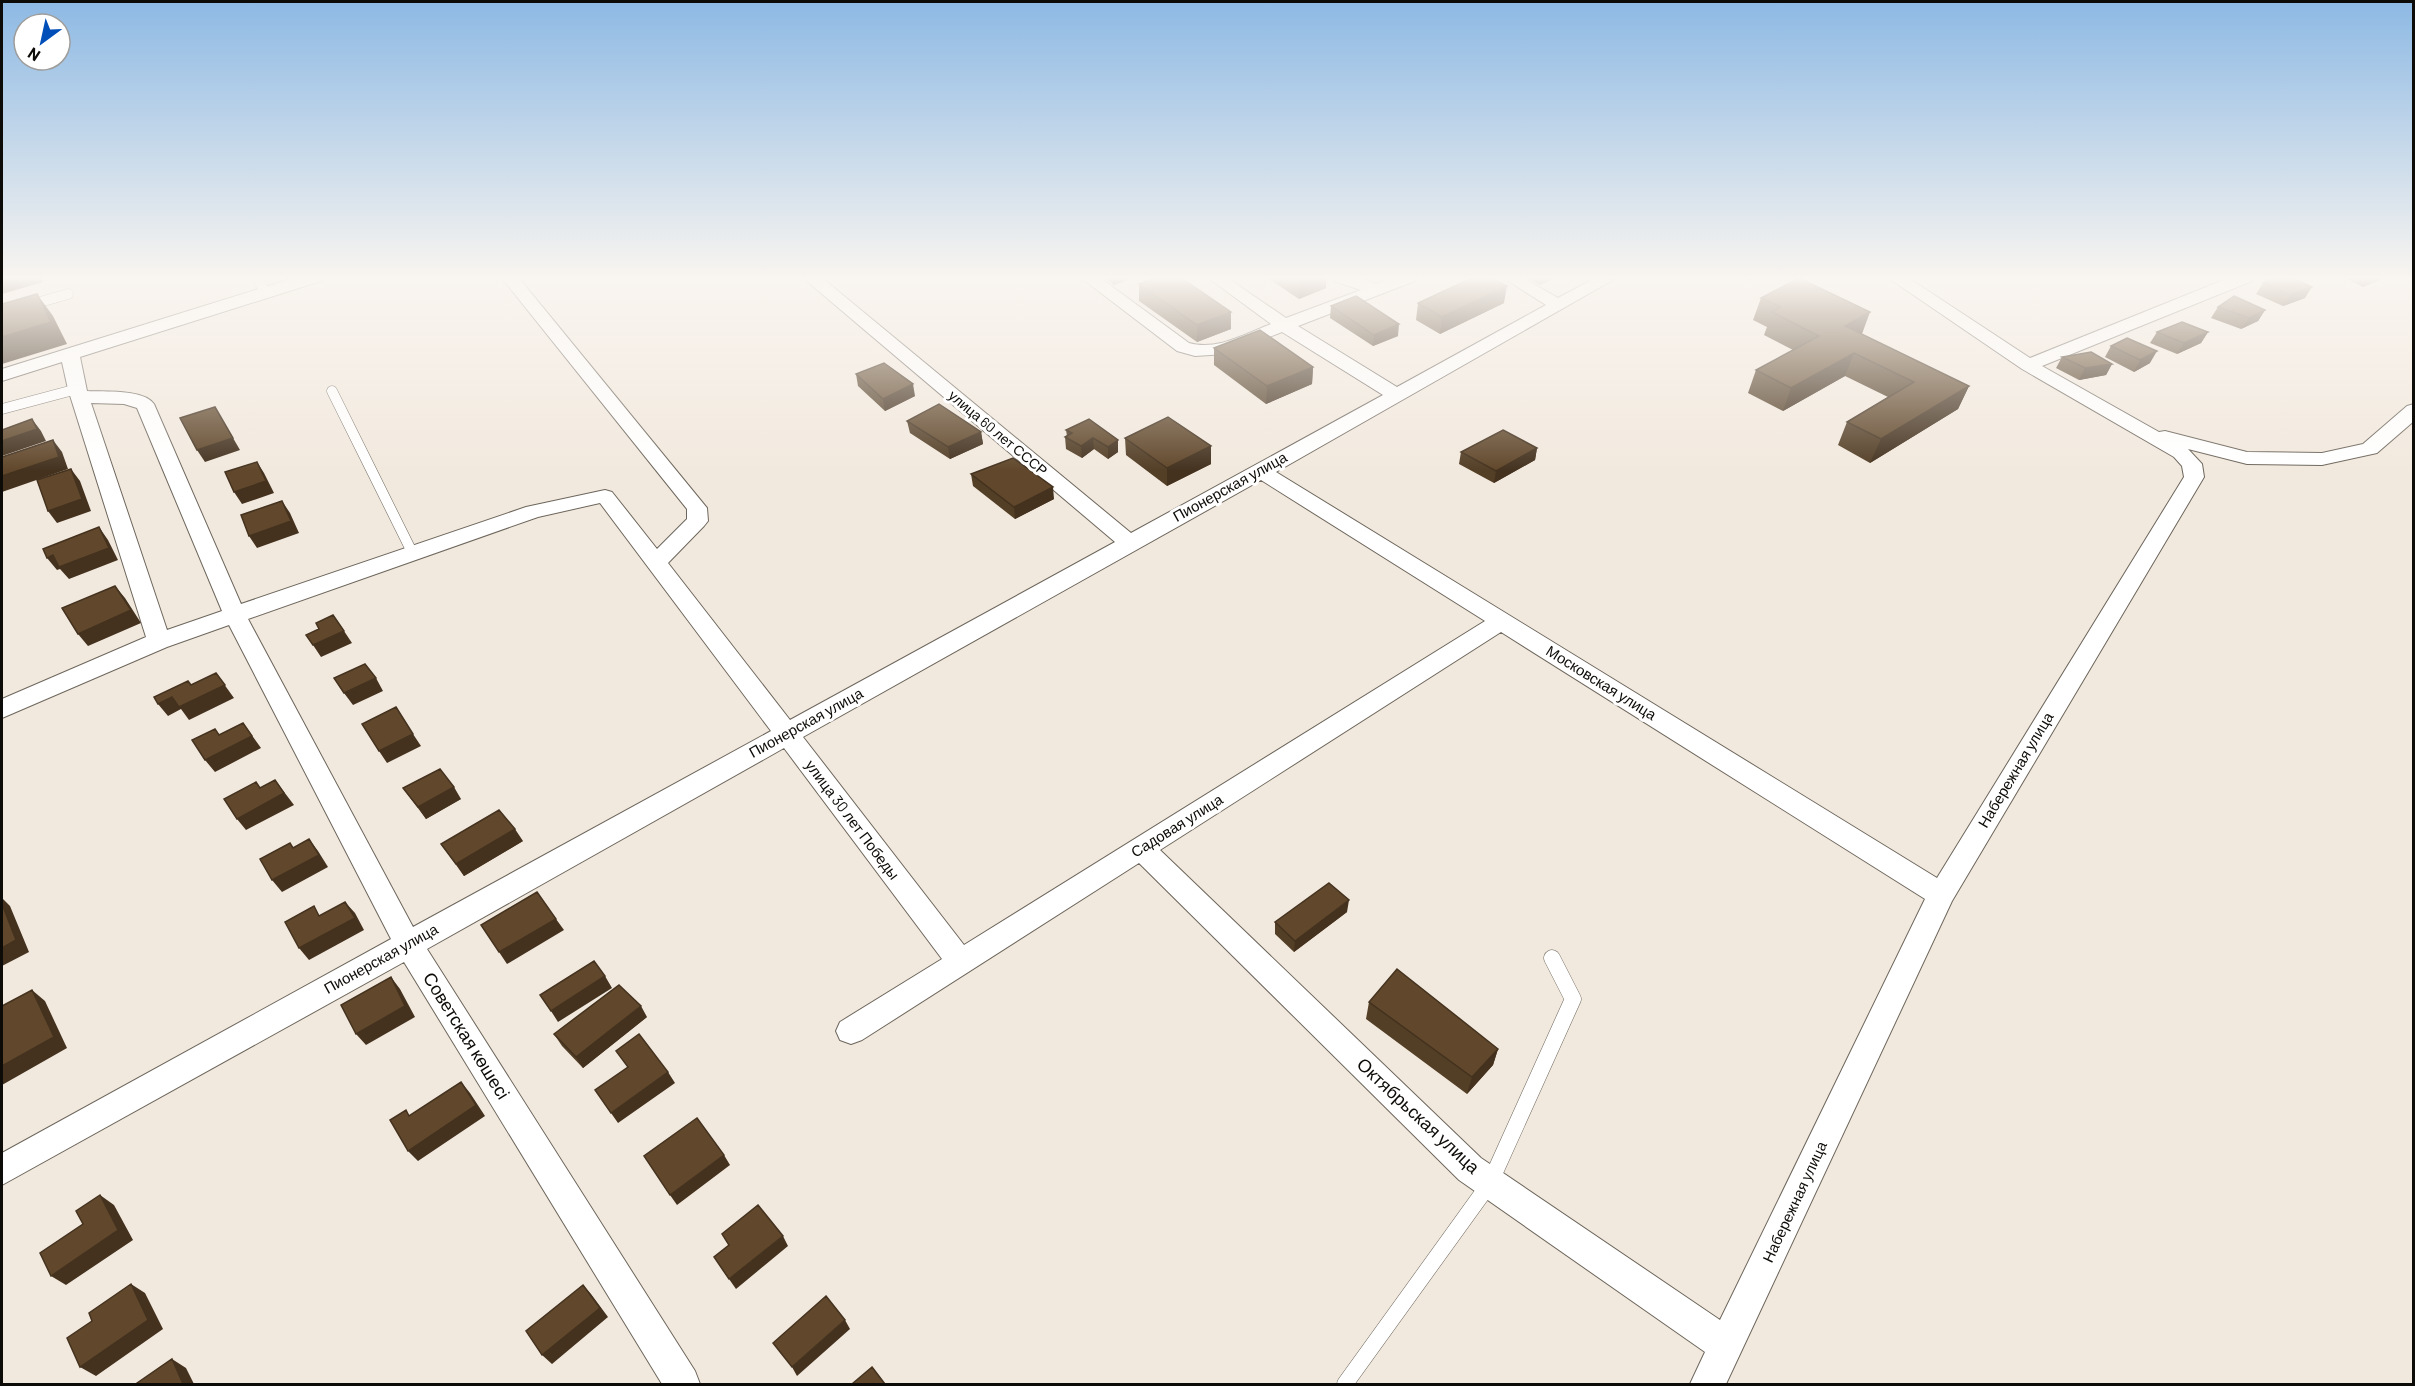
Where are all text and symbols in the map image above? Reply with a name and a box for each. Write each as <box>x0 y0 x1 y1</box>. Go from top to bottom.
north arrow <box>12 12 72 72</box>
text: N <box>24 44 43 66</box>
street label: улица 60 лет СССР <box>946 386 1051 479</box>
street label: Пионерская улица <box>1169 447 1290 525</box>
street label: Московская улица <box>1543 641 1660 724</box>
street label: Пионерская улица <box>745 683 866 761</box>
street label: Набережная улица <box>1974 708 2057 830</box>
street label: улица 30 лет Победы <box>802 756 904 883</box>
street label: Садовая улица <box>1127 789 1226 861</box>
street label: Пионерская улица <box>320 919 441 997</box>
street label: Советская көшесі <box>419 968 515 1103</box>
street label: Октябрьская улица <box>1353 1053 1485 1179</box>
street label: Набережная улица <box>1758 1138 1830 1265</box>

